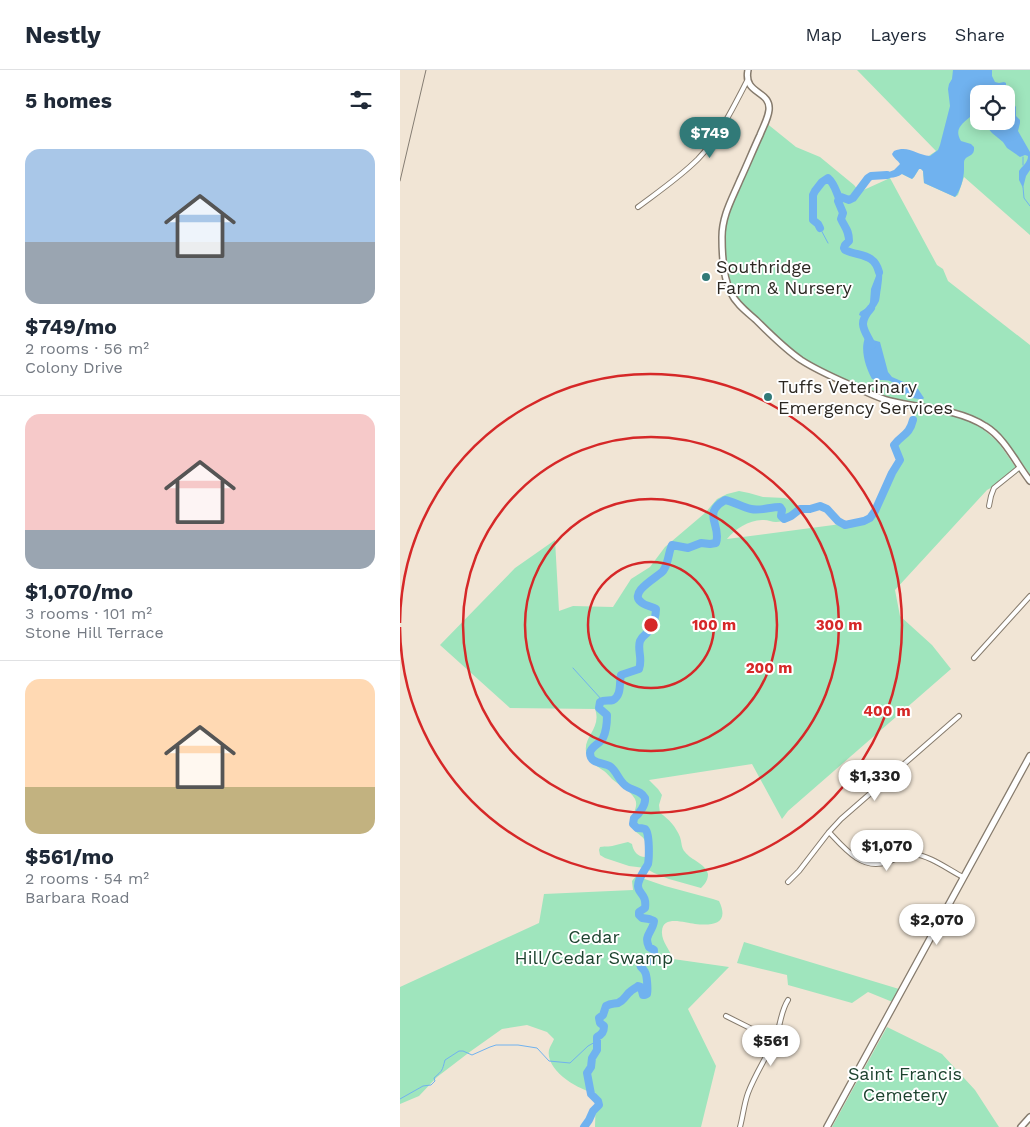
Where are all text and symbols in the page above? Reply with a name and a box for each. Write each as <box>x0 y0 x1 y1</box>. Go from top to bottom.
text: Nestly <box>25 21 101 49</box>
text: Map <box>805 24 842 45</box>
text: Layers <box>870 24 927 45</box>
text: Share <box>955 24 1005 45</box>
map controls <box>970 85 1015 130</box>
button: locate <box>970 85 1015 130</box>
icon: filters <box>347 86 375 114</box>
text: 5 homes <box>25 88 112 113</box>
pin: $749 <box>680 116 740 159</box>
text: $749 <box>691 123 729 142</box>
icon: home <box>155 181 245 271</box>
place label: Southridge Farm & Nursery <box>716 256 853 298</box>
marker: Southridge Farm & Nursery <box>700 271 712 283</box>
text: $749/mo <box>25 314 117 339</box>
text: 2 rooms · 56 m² <box>25 339 149 358</box>
text: Colony Drive <box>25 358 123 377</box>
place label: Tuffs Veterinary Emergency Services <box>778 376 953 418</box>
marker: Tuffs Veterinary Emergency Services <box>762 391 774 403</box>
icon: home <box>155 447 245 537</box>
text: $1,070/mo <box>25 579 133 604</box>
text: 3 rooms · 101 m² <box>25 604 152 623</box>
centre of rings <box>642 616 660 634</box>
text: 100 m <box>692 616 736 634</box>
text: 300 m <box>816 616 862 634</box>
text: Stone Hill Terrace <box>25 623 164 642</box>
text: 200 m <box>746 659 792 677</box>
text: 400 m <box>863 702 911 720</box>
icon: home <box>155 712 245 802</box>
pin: $1,330 <box>834 760 916 802</box>
text: $1,330 <box>849 766 901 785</box>
pin: $1,070 <box>846 830 928 872</box>
text: $1,070 <box>861 836 913 855</box>
text: $561/mo <box>25 844 114 869</box>
text: 2 rooms · 54 m² <box>25 869 149 888</box>
text: Barbara Road <box>25 888 130 907</box>
pin: $2,070 <box>896 904 978 946</box>
text: $2,070 <box>910 910 964 929</box>
park label: Cedar Hill/Cedar Swamp <box>515 926 673 968</box>
pin: $561 <box>741 1024 801 1067</box>
text: $561 <box>753 1031 789 1050</box>
park label: Saint Francis Cemetery <box>848 1063 962 1105</box>

